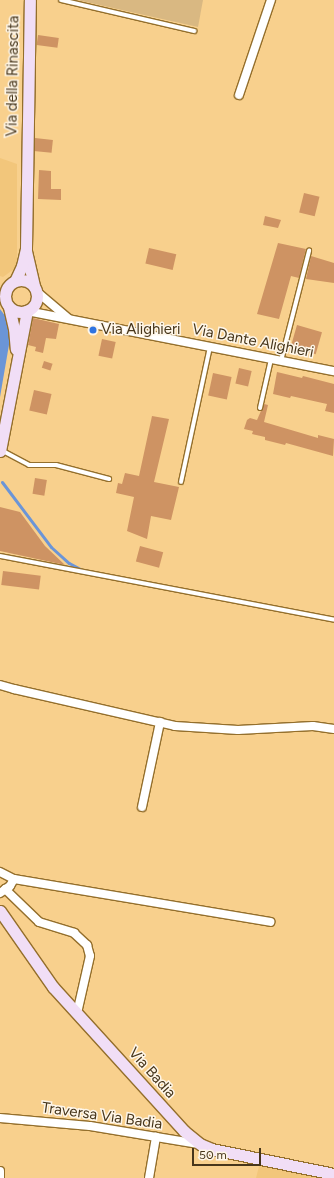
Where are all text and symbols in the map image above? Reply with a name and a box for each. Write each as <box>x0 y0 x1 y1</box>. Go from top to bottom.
street label: Via della Rinascita <box>3 15 23 137</box>
street label: Via Dante Alighieri <box>191 320 315 362</box>
place label: Via Alighieri <box>101 321 181 339</box>
marker: Via Alighieri <box>88 325 98 335</box>
street label: Via Badia <box>125 1044 179 1102</box>
street label: Traversa Via Badia <box>41 1099 163 1133</box>
scale bar <box>194 1140 263 1166</box>
text: 50 m <box>199 1148 227 1162</box>

